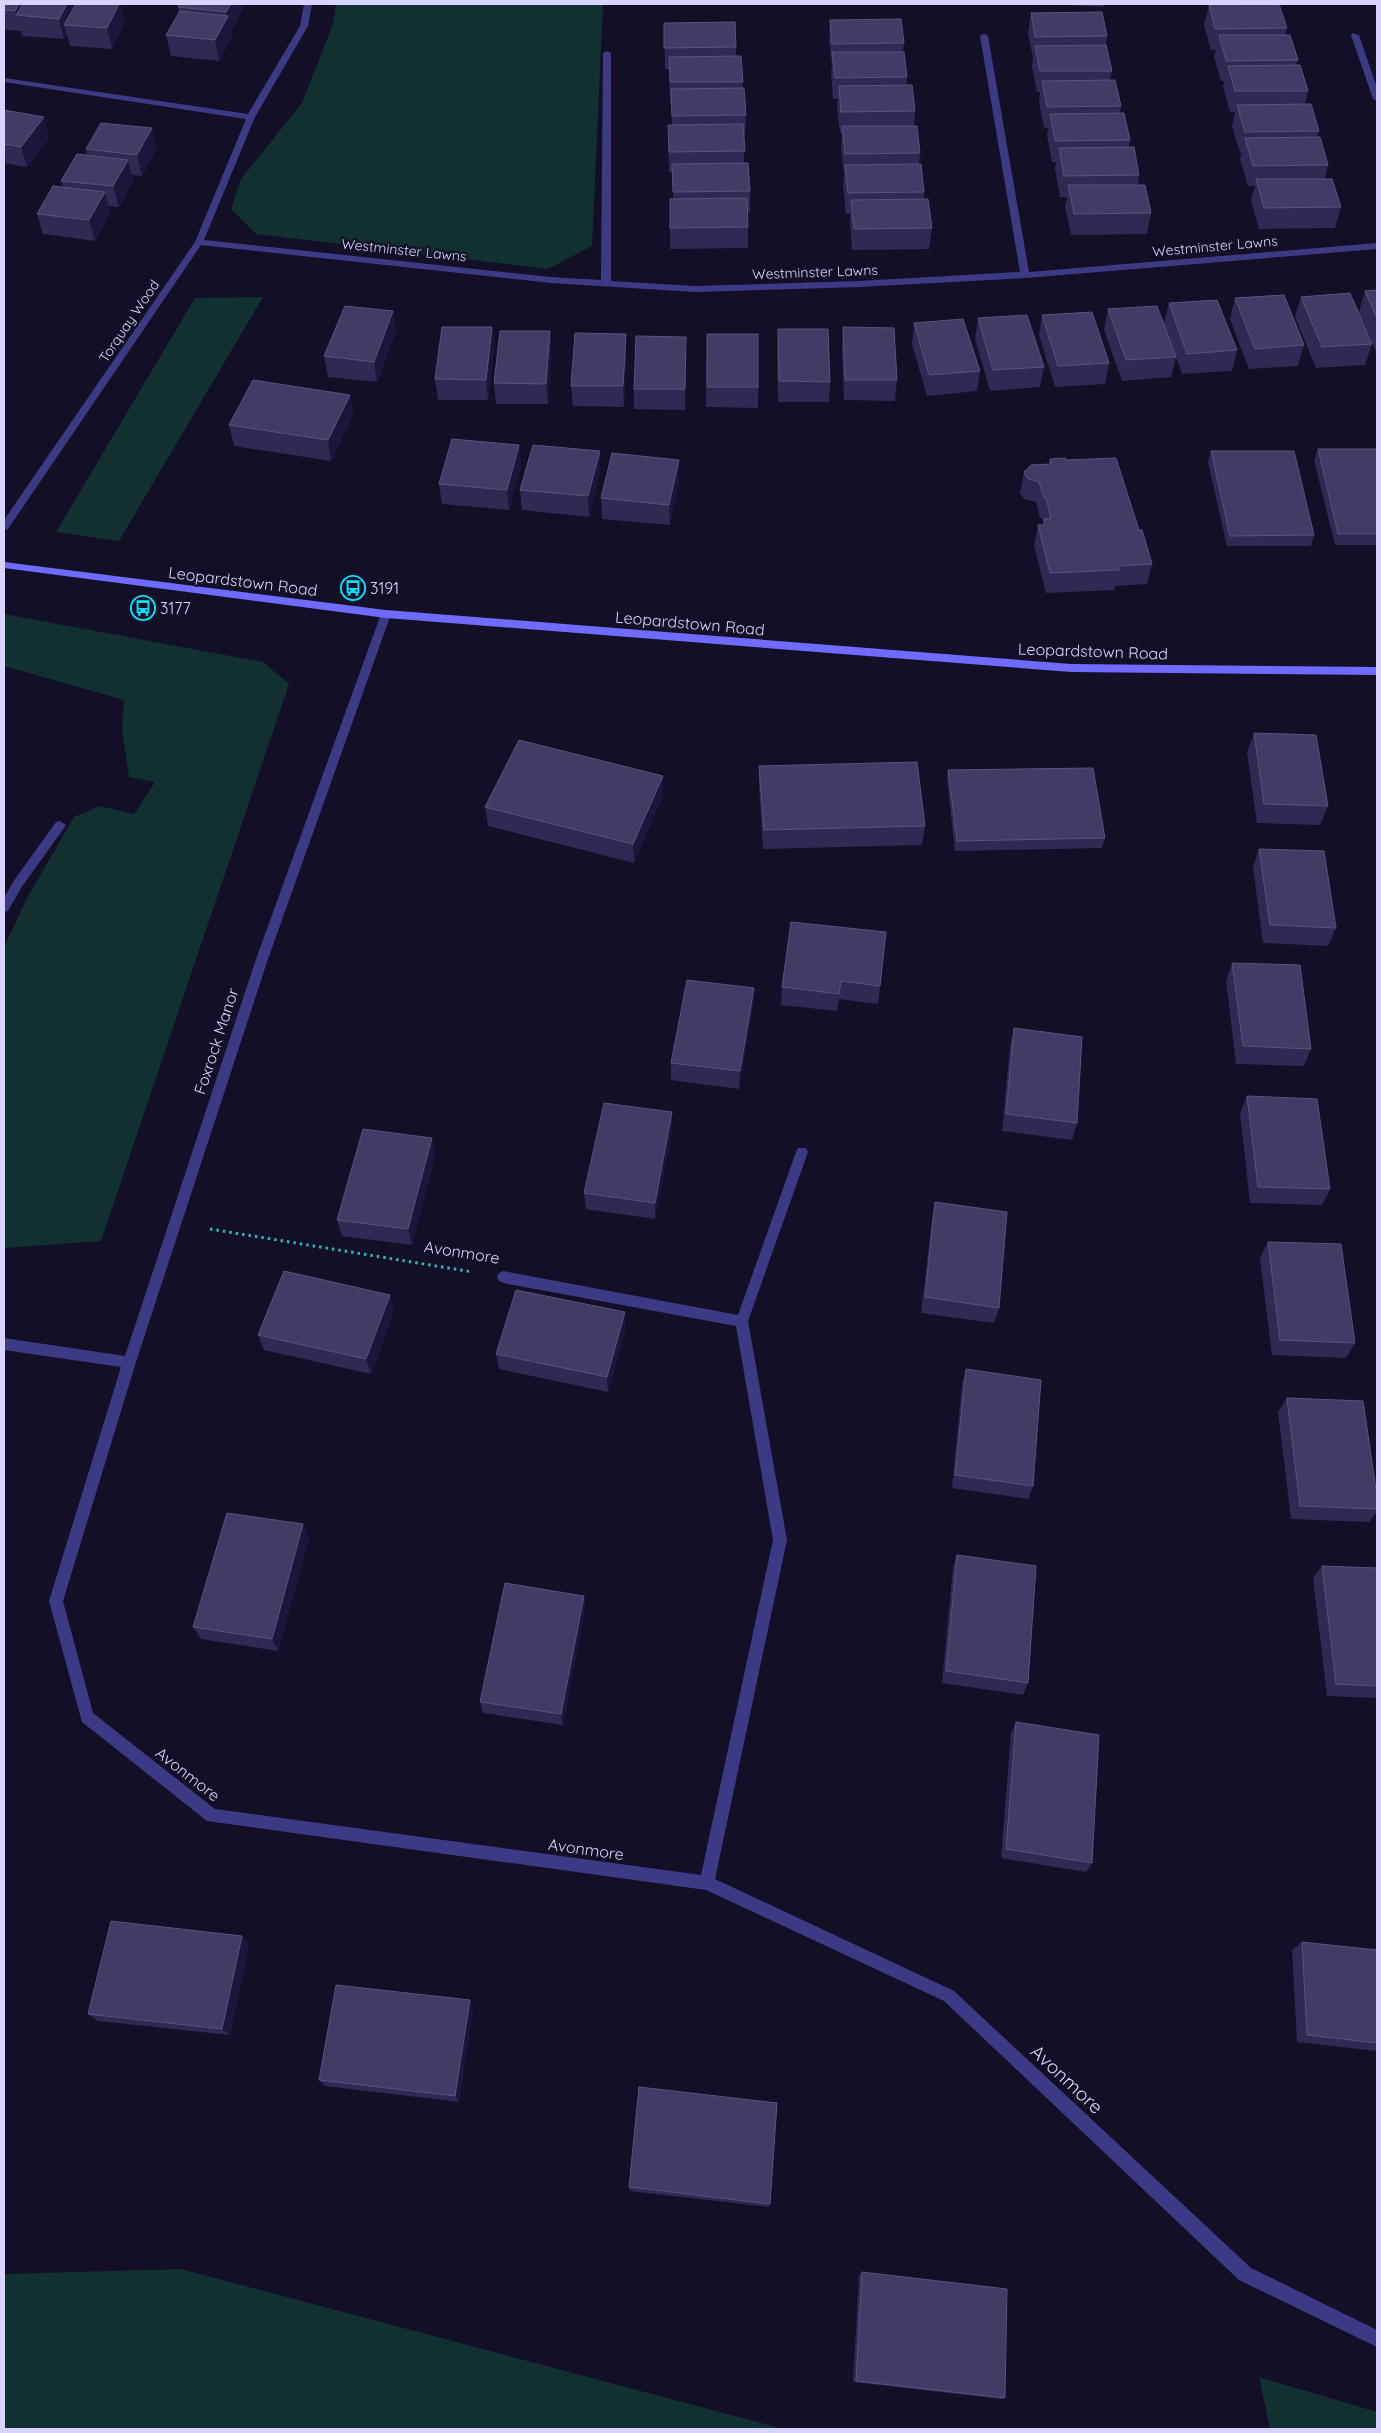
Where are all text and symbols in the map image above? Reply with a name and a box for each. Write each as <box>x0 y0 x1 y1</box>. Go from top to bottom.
street label: Westminster Lawns <box>1152 232 1278 260</box>
street label: Westminster Lawns <box>341 234 467 266</box>
street label: Westminster Lawns <box>752 261 878 283</box>
street label: Torquay Wood <box>95 276 163 366</box>
street label: Leopardstown Road <box>167 562 319 600</box>
bus stop icon: 3191 <box>340 575 366 601</box>
place label: 3191 <box>370 578 399 598</box>
bus stop icon: 3177 <box>130 595 156 621</box>
place label: 3177 <box>160 598 191 618</box>
street label: Leopardstown Road <box>614 607 766 639</box>
street label: Leopardstown Road <box>1018 638 1168 664</box>
street label: Foxrock Manor <box>189 985 243 1097</box>
street label: Avonmore <box>423 1236 501 1268</box>
street label: Avonmore <box>152 1743 224 1805</box>
street label: Avonmore <box>547 1834 625 1864</box>
street label: Avonmore <box>1026 2039 1108 2119</box>

